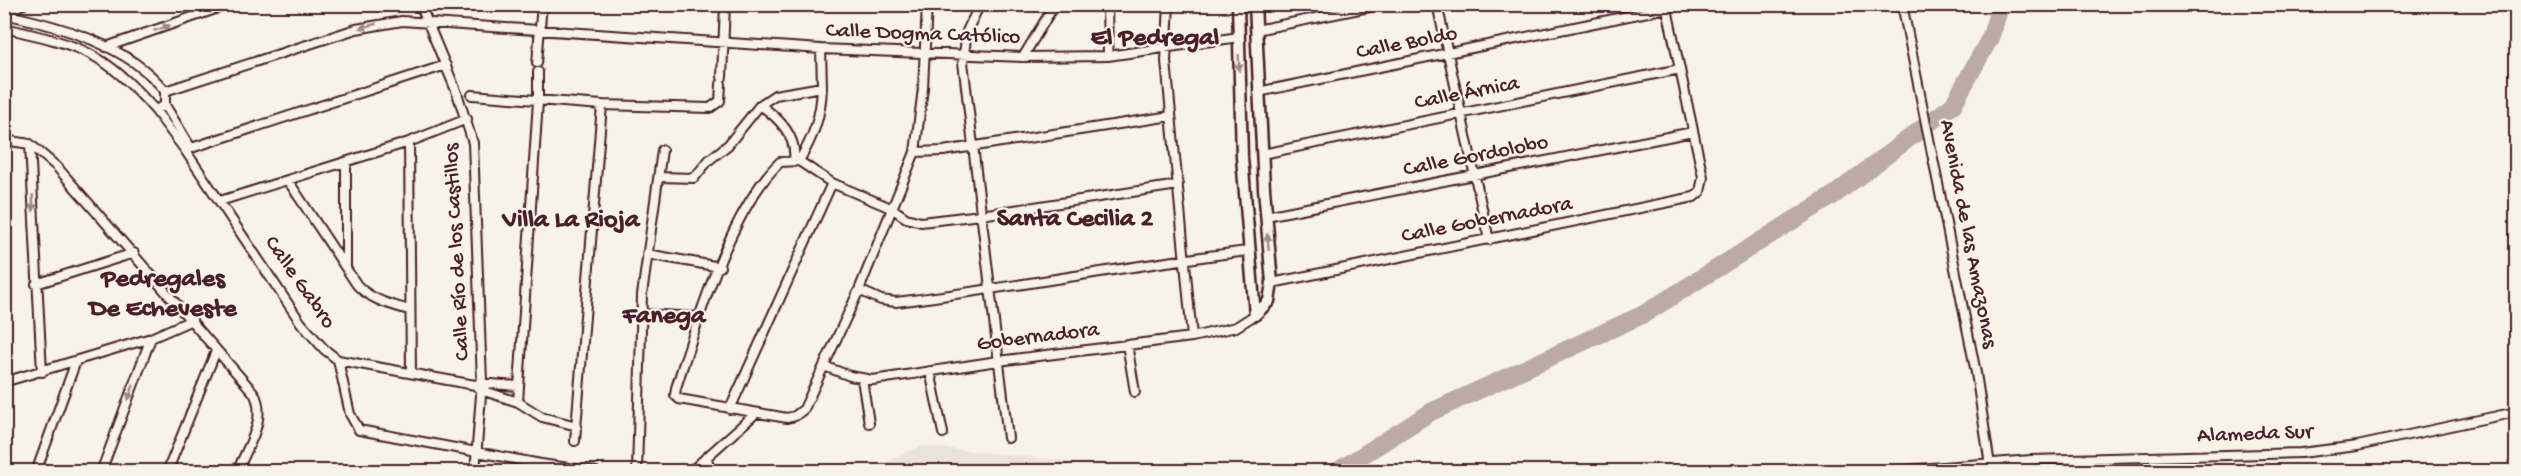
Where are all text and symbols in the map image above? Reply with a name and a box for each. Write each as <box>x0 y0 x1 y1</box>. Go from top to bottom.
street label: Calle Dogma Católico <box>825 19 1021 51</box>
one-way arrow <box>359 21 377 31</box>
street label: Calle Boldo <box>1354 21 1460 67</box>
one-way arrow <box>153 22 171 32</box>
district label: El Pedregal <box>1091 24 1220 55</box>
one-way arrow <box>1235 53 1244 72</box>
street label: Calle Árnica <box>1412 71 1522 117</box>
street label: Avenida de las Amazonas <box>1932 118 2002 351</box>
street label: Calle Gordolobo <box>1401 130 1551 184</box>
street label: Calle Río de los Castillos <box>439 142 477 361</box>
street label: Calle Gobernadora <box>1399 192 1575 250</box>
one-way arrow <box>28 193 37 212</box>
district label: Santa Cecilia 2 <box>997 205 1154 236</box>
district label: Villa La Rioja <box>501 206 641 237</box>
street label: Calle Gabro <box>258 232 340 334</box>
one-way arrow <box>1263 232 1273 251</box>
district label: Pedregales De Echeveste <box>87 265 238 326</box>
district label: Fanega <box>622 302 707 333</box>
street label: Gobernadora <box>975 318 1101 358</box>
one-way arrow <box>126 384 136 402</box>
street label: Alameda Sur <box>2197 420 2315 450</box>

